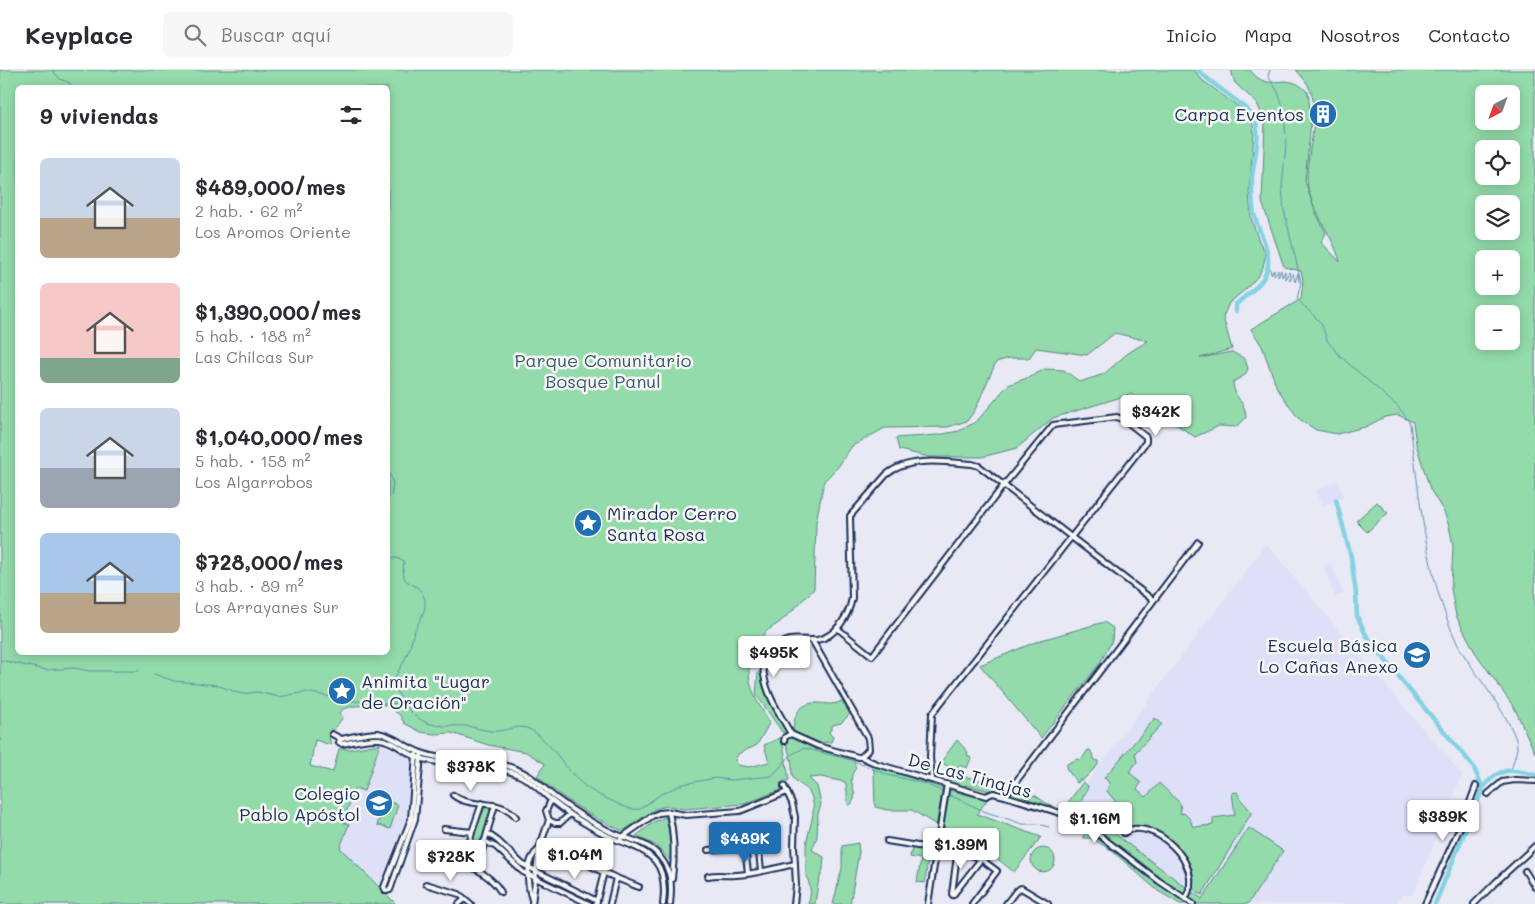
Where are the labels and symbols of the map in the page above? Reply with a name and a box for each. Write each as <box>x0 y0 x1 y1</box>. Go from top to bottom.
north arrow <box>1475 85 1520 130</box>
building icon: Carpa Eventos <box>1308 99 1338 129</box>
place label: Carpa Eventos <box>1175 102 1304 126</box>
park label: Parque Comunitario Bosque Panul <box>514 348 692 393</box>
pin: $342K <box>1121 394 1191 437</box>
place label: Mirador Cerro Santa Rosa <box>607 501 737 546</box>
place icon: Mirador Cerro Santa Rosa <box>573 508 603 538</box>
place label: Escuela Básica Lo Cañas Anexo <box>1259 633 1398 678</box>
pin: $495K <box>739 636 809 678</box>
school or university icon: Escuela Básica Lo Cañas Anexo <box>1402 640 1432 670</box>
place label: Animita "Lugar de Oración" <box>361 669 490 714</box>
place icon: Animita "Lugar de Oración" <box>327 676 357 706</box>
street label: De Las Tinajas <box>905 747 1035 803</box>
pin: $378K <box>436 750 506 792</box>
place label: Colegio Pablo Apóstol <box>239 781 360 826</box>
school or university icon: Colegio Pablo Apóstol <box>364 788 394 818</box>
pin: $389K <box>1408 800 1478 842</box>
pin: $1.16M <box>1054 802 1136 844</box>
pin: $489K <box>710 822 780 864</box>
pin: $1.39M <box>920 828 1002 870</box>
pin: $1.04M <box>534 838 616 880</box>
pin: $728K <box>416 840 486 882</box>

